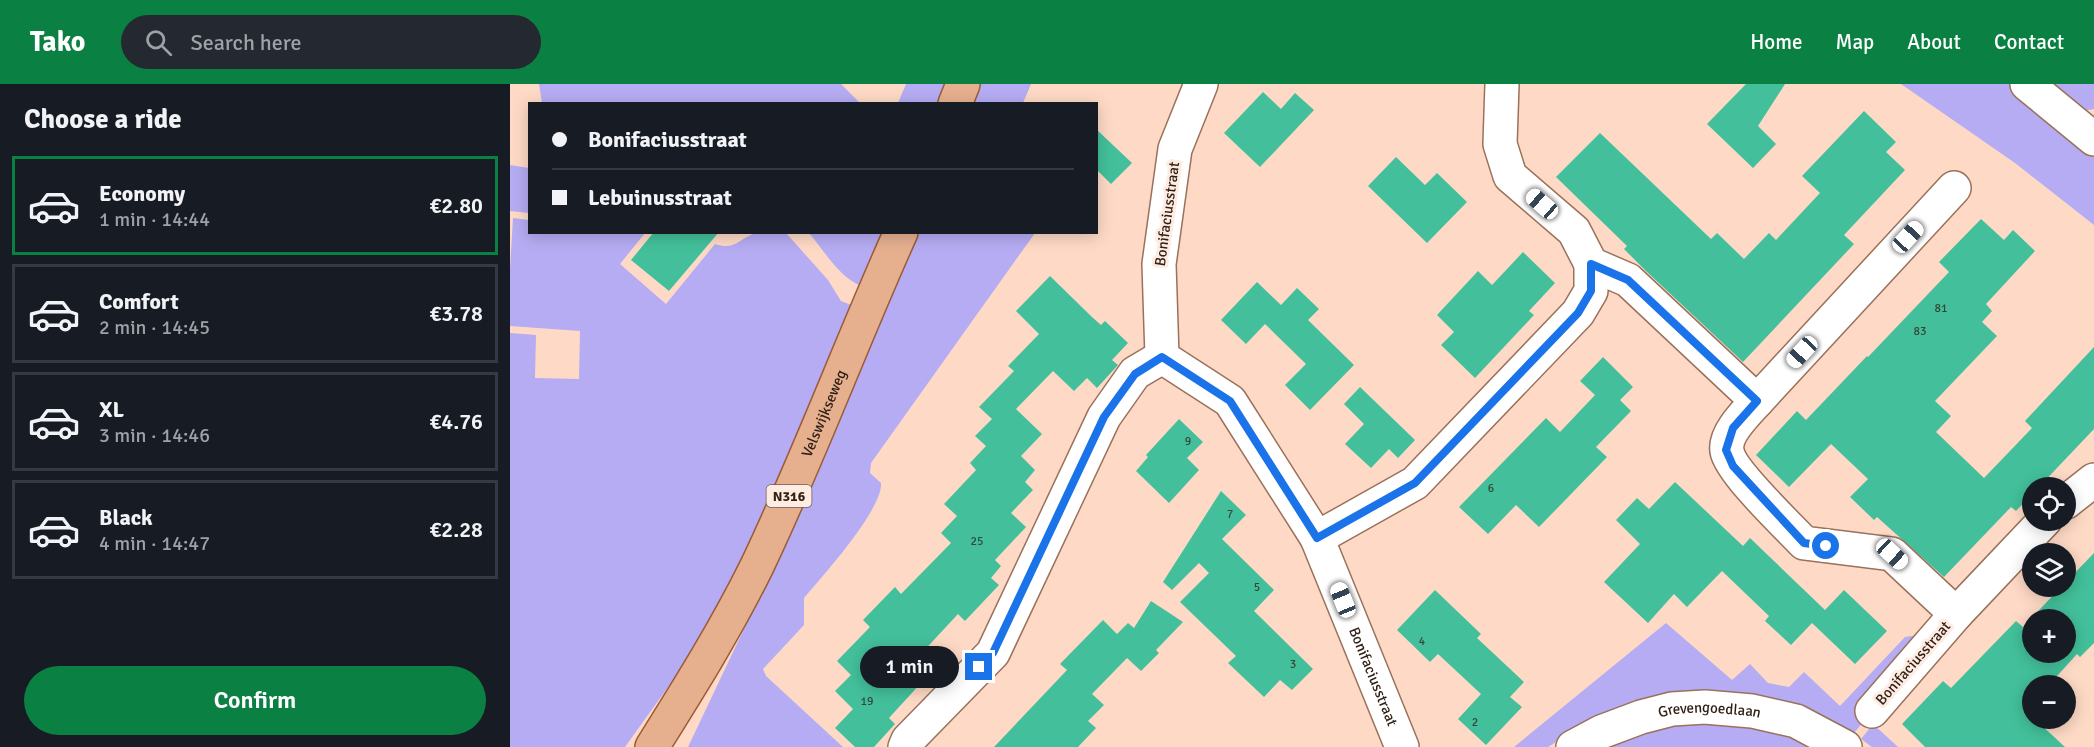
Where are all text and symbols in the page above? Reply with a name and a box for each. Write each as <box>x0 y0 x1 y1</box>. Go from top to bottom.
search box <box>121 15 541 69</box>
text: Tako <box>30 25 85 59</box>
icon: search <box>142 26 175 59</box>
text: Search here <box>190 29 301 56</box>
text: Home <box>1750 29 1803 55</box>
text: Map <box>1836 29 1874 55</box>
text: About <box>1907 29 1961 55</box>
text: Contact <box>1994 29 2064 55</box>
text: Choose a ride <box>24 103 182 136</box>
text: Bonifaciusstraat <box>588 126 747 153</box>
street label: Bonifaciusstraat <box>1151 161 1183 267</box>
icon: car <box>27 179 81 233</box>
text: Economy <box>99 180 185 207</box>
text: Lebuinusstraat <box>588 184 732 211</box>
car <box>1523 185 1561 223</box>
text: €2.80 <box>429 192 483 219</box>
text: 1 min · 14:44 <box>99 207 210 232</box>
car <box>1889 218 1927 256</box>
icon: car <box>27 287 81 341</box>
text: Comfort <box>99 288 179 315</box>
text: €3.78 <box>429 300 483 327</box>
house number: 81 <box>1935 301 1947 316</box>
text: 2 min · 14:45 <box>99 315 210 340</box>
house number: 83 <box>1914 324 1926 339</box>
car <box>1783 333 1821 371</box>
street label: Velswijkseweg <box>798 367 850 460</box>
icon: car <box>27 395 81 449</box>
text: XL <box>99 396 124 423</box>
text: €4.76 <box>429 408 483 435</box>
text: 3 min · 14:46 <box>99 423 210 448</box>
house number: 9 <box>1185 434 1191 449</box>
map controls <box>2022 477 2076 729</box>
button: locate <box>2022 477 2076 531</box>
house number: 6 <box>1488 481 1494 496</box>
road number: N316 <box>766 485 812 507</box>
icon: car <box>27 503 81 557</box>
text: Black <box>99 504 153 531</box>
house number: 7 <box>1227 507 1233 522</box>
text: €2.28 <box>429 516 483 543</box>
text: 4 min · 14:47 <box>99 531 210 556</box>
route start <box>1812 532 1839 559</box>
house number: 25 <box>971 534 983 549</box>
car <box>1873 535 1911 573</box>
button: layers <box>2022 543 2076 597</box>
house number: 5 <box>1254 580 1260 595</box>
car <box>1328 580 1358 620</box>
button: + <box>2022 609 2076 663</box>
street label: Bonifaciusstraat <box>1872 617 1954 709</box>
street label: Bonifaciusstraat <box>1345 624 1402 729</box>
house number: 4 <box>1419 634 1426 649</box>
callout: 1 min <box>859 646 958 688</box>
route end <box>965 653 992 680</box>
text: 1 min <box>886 654 933 679</box>
house number: 3 <box>1290 657 1296 672</box>
button: Confirm <box>24 666 486 735</box>
button: − <box>2022 675 2076 729</box>
house number: 19 <box>861 694 873 709</box>
street label: Grevengoedlaan <box>1656 698 1763 722</box>
house number: 2 <box>1472 715 1478 730</box>

